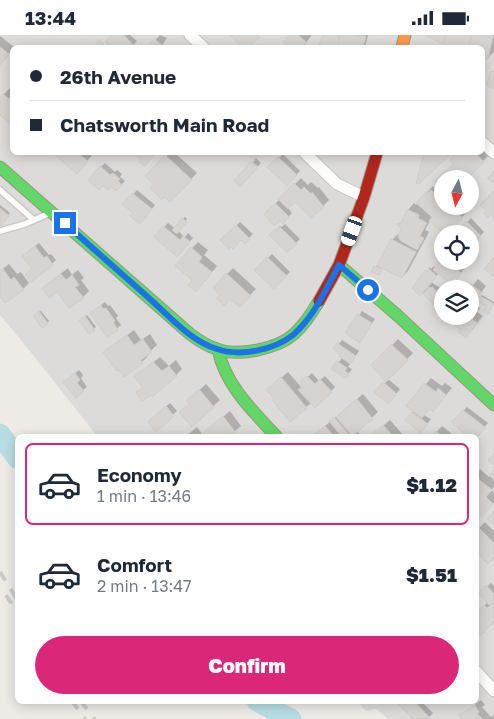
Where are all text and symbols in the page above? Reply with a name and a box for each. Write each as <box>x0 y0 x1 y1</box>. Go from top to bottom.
text: 13:44 <box>25 6 76 29</box>
text: 26th Avenue <box>60 65 176 88</box>
text: Chatsworth Main Road <box>60 113 269 136</box>
north arrow <box>434 170 479 215</box>
map controls <box>434 170 479 325</box>
route end <box>54 212 76 234</box>
car <box>339 214 364 248</box>
button: locate <box>434 225 479 270</box>
route start <box>357 279 379 301</box>
button: layers <box>434 280 479 325</box>
icon: car <box>37 462 82 507</box>
text: Economy <box>97 463 182 486</box>
text: $1.12 <box>406 473 457 496</box>
text: 1 min · 13:46 <box>97 486 191 506</box>
icon: car <box>37 552 82 597</box>
text: Comfort <box>97 553 172 576</box>
text: $1.51 <box>406 563 457 586</box>
text: 2 min · 13:47 <box>97 576 192 596</box>
button: Confirm <box>35 636 459 694</box>

